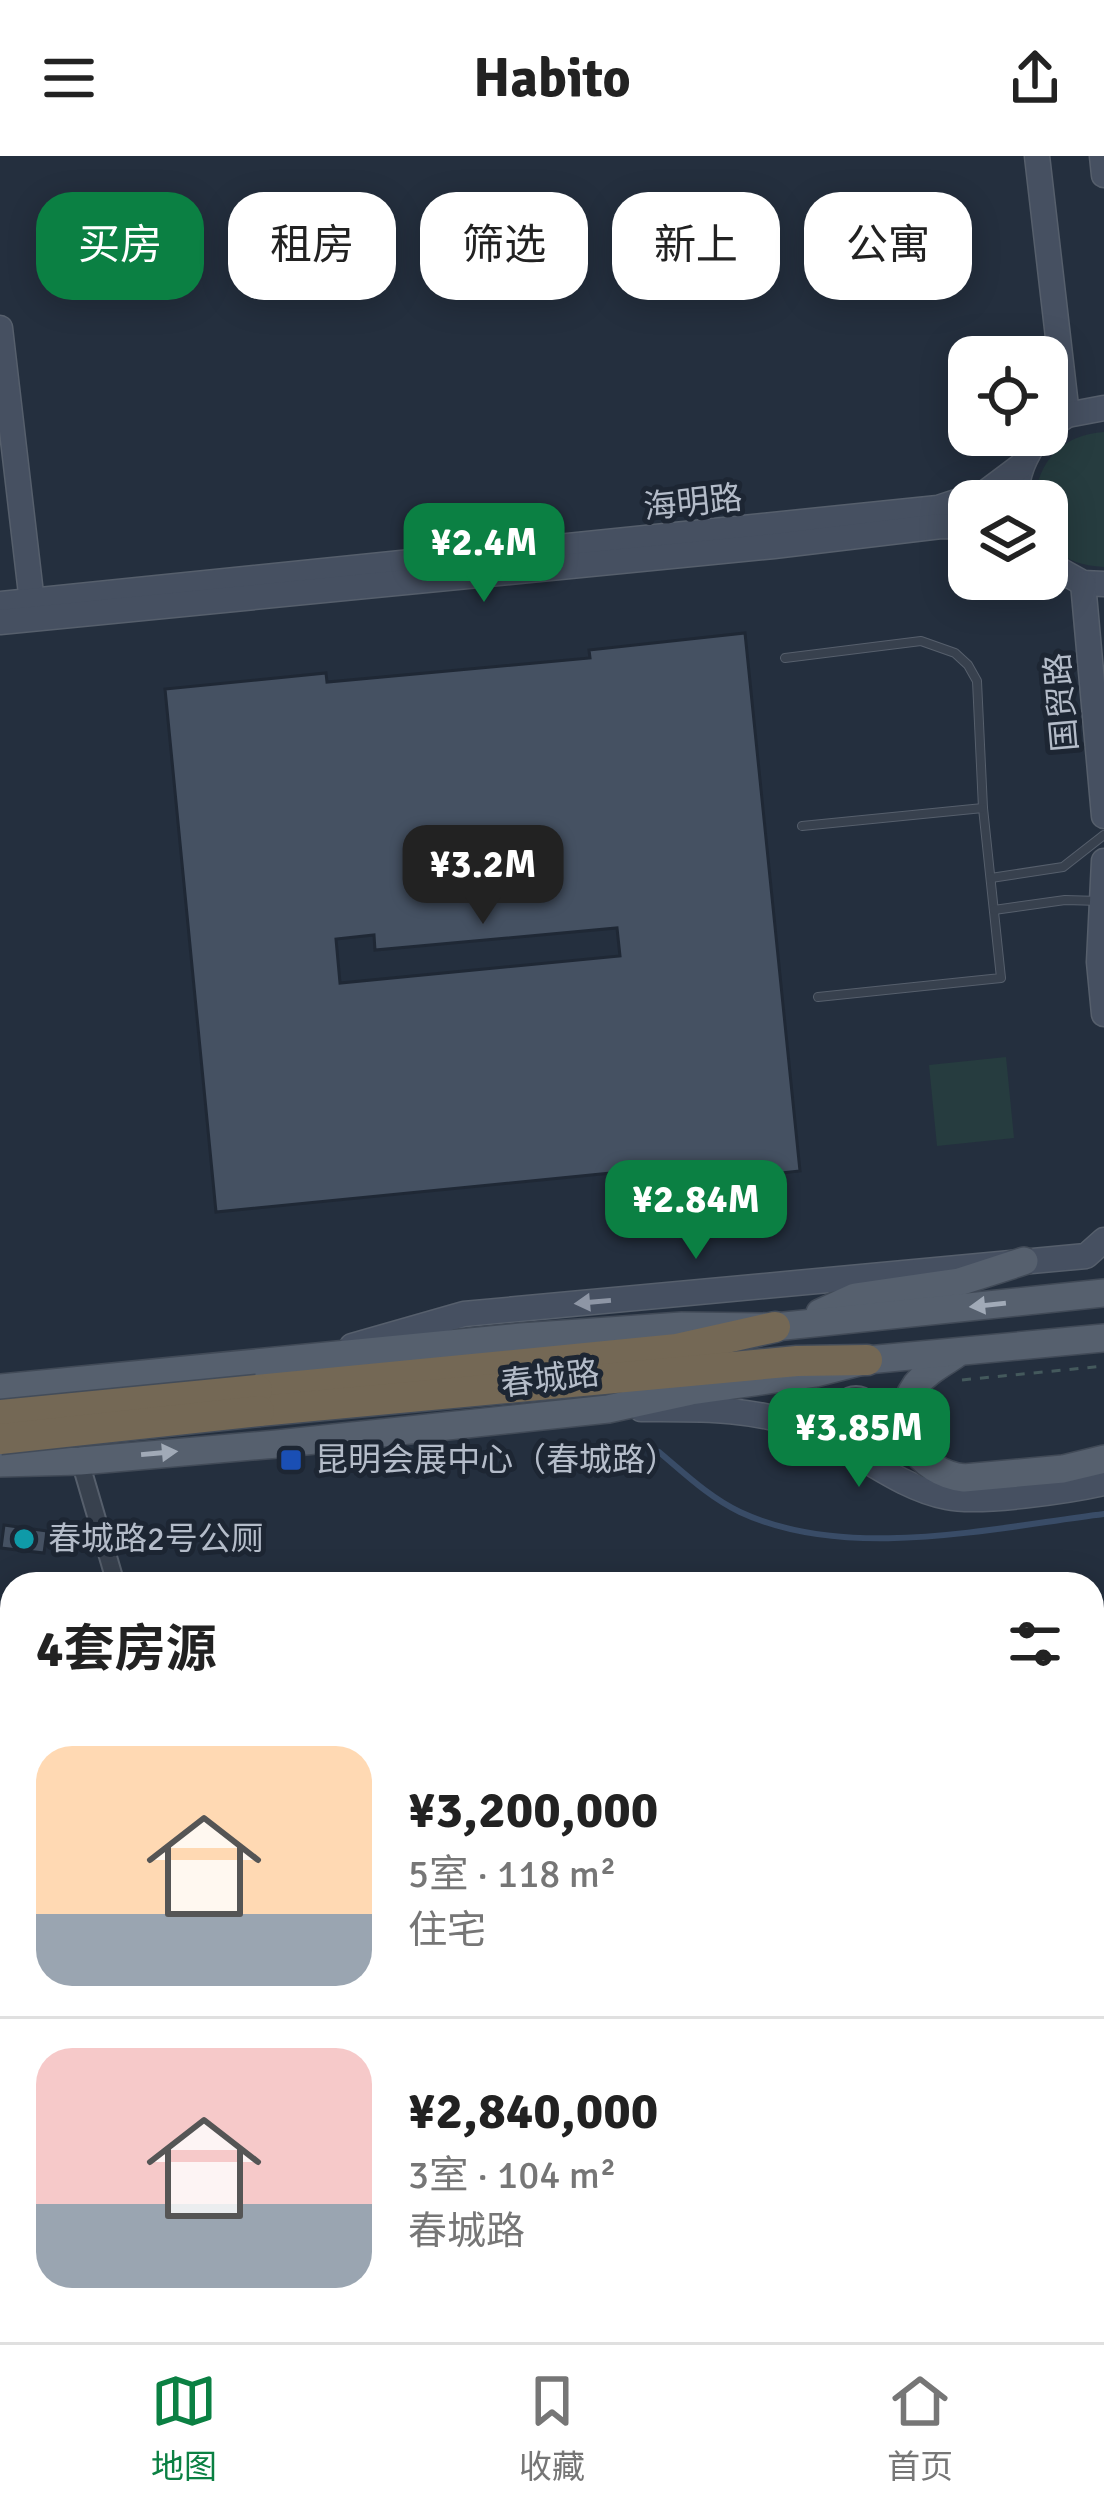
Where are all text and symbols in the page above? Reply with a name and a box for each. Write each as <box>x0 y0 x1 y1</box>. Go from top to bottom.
icon: menu <box>36 45 102 111</box>
text: Habito <box>473 45 631 112</box>
icon: share <box>1002 45 1068 111</box>
chip: 买房 <box>36 192 204 300</box>
chip: 租房 <box>228 192 396 300</box>
chip: 筛选 <box>420 192 588 300</box>
chip: 新上 <box>612 192 780 300</box>
chip: 公寓 <box>804 192 972 300</box>
map controls <box>948 336 1068 600</box>
button: locate <box>948 336 1068 456</box>
street label: 海明路 <box>642 477 744 529</box>
button: layers <box>948 480 1068 600</box>
pin: ¥2.4M <box>400 503 568 605</box>
text: ¥2.4M <box>431 518 537 566</box>
street label: 国贸路 <box>1037 651 1087 753</box>
pin: ¥3.2M <box>399 825 567 927</box>
text: ¥3.2M <box>430 840 536 888</box>
pin: ¥2.84M <box>598 1160 794 1262</box>
text: ¥2.84M <box>632 1175 760 1223</box>
one-way arrow <box>574 1293 611 1312</box>
one-way arrow <box>968 1296 1006 1315</box>
street label: 春城路 <box>498 1353 602 1405</box>
pin: ¥3.85M <box>761 1388 957 1490</box>
text: ¥3.85M <box>795 1403 923 1451</box>
place label: 昆明会展中心（春城路） <box>315 1440 678 1481</box>
one-way arrow <box>140 1443 178 1462</box>
marker: 昆明会展中心（春城路） <box>278 1447 304 1473</box>
place label: 春城路2号公厕 <box>48 1519 264 1560</box>
marker: 春城路2号公厕 <box>11 1526 37 1552</box>
icon: filters <box>1002 1611 1068 1677</box>
text: 4套房源 <box>36 1618 217 1681</box>
text: ¥3,200,000 <box>408 1779 658 1842</box>
icon: home <box>132 1794 276 1938</box>
text: 5室 · 118 m² <box>408 1850 616 1898</box>
text: 住宅 <box>408 1906 486 1954</box>
text: ¥2,840,000 <box>408 2080 658 2143</box>
icon: home <box>132 2096 276 2240</box>
text: 3室 · 104 m² <box>408 2151 616 2199</box>
text: 春城路 <box>408 2207 525 2255</box>
tab: 地图 <box>151 2368 217 2488</box>
tab: 收藏 <box>519 2368 585 2488</box>
tab: 首页 <box>887 2368 953 2488</box>

